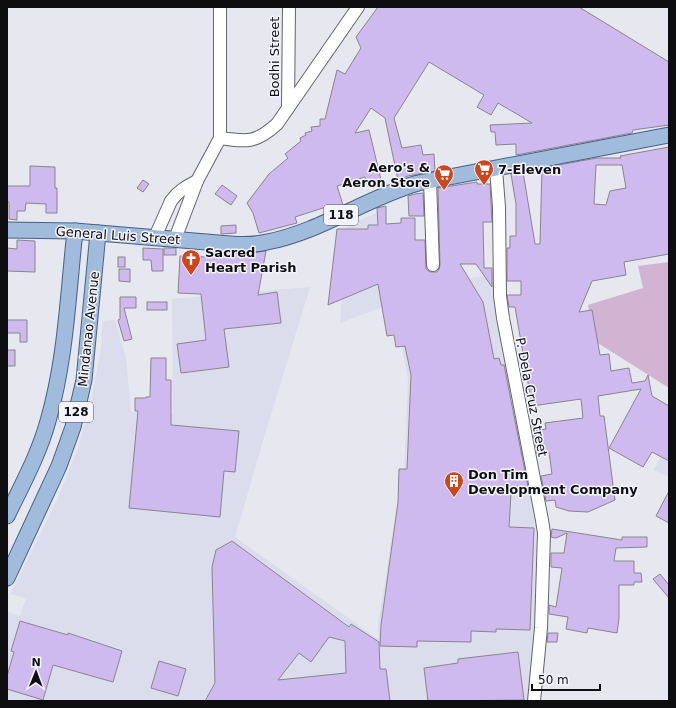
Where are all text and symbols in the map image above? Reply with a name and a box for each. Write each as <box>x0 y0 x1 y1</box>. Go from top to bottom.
street label: Bodhi Street <box>267 17 282 97</box>
supermarket icon: 7-Eleven <box>473 158 495 186</box>
place label: Aero's & Aeron Store <box>342 160 430 190</box>
place label: 7-Eleven <box>498 162 561 177</box>
supermarket icon: Aero's & Aeron Store <box>433 163 455 191</box>
road number: 118 <box>324 205 358 225</box>
street label: General Luis Street <box>55 224 181 247</box>
place label: Sacred Heart Parish <box>205 245 296 275</box>
church icon: Sacred Heart Parish <box>180 248 202 276</box>
street label: Mindanao Avenue <box>75 271 102 387</box>
street label: P. Dela Cruz Street <box>513 336 550 458</box>
road number: 128 <box>59 402 93 422</box>
place label: Don Tim Development Company <box>468 467 638 497</box>
building icon: Don Tim Development Company <box>443 470 465 498</box>
north arrow <box>16 652 56 692</box>
text: N <box>31 656 41 669</box>
scale bar <box>532 666 600 692</box>
text: 50 m <box>538 673 569 687</box>

